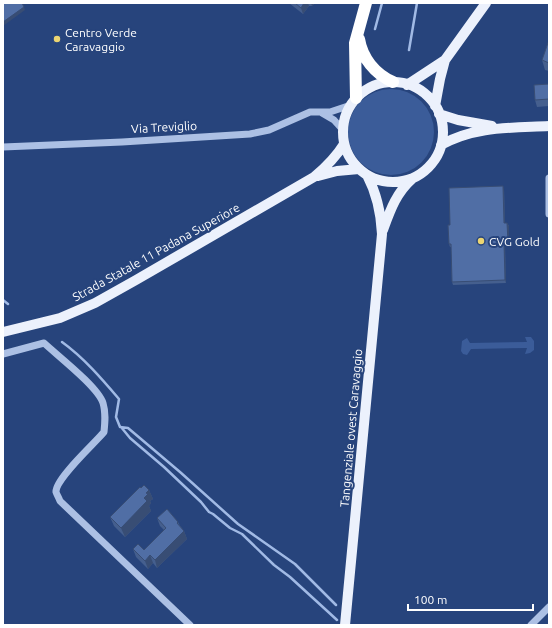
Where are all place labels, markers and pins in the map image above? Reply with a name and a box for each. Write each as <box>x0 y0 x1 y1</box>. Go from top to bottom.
place label: Centro Verde Caravaggio <box>65 26 137 53</box>
marker: Centro Verde Caravaggio <box>52 34 62 44</box>
place label: CVG Gold <box>489 235 540 248</box>
marker: CVG Gold <box>476 236 486 246</box>

